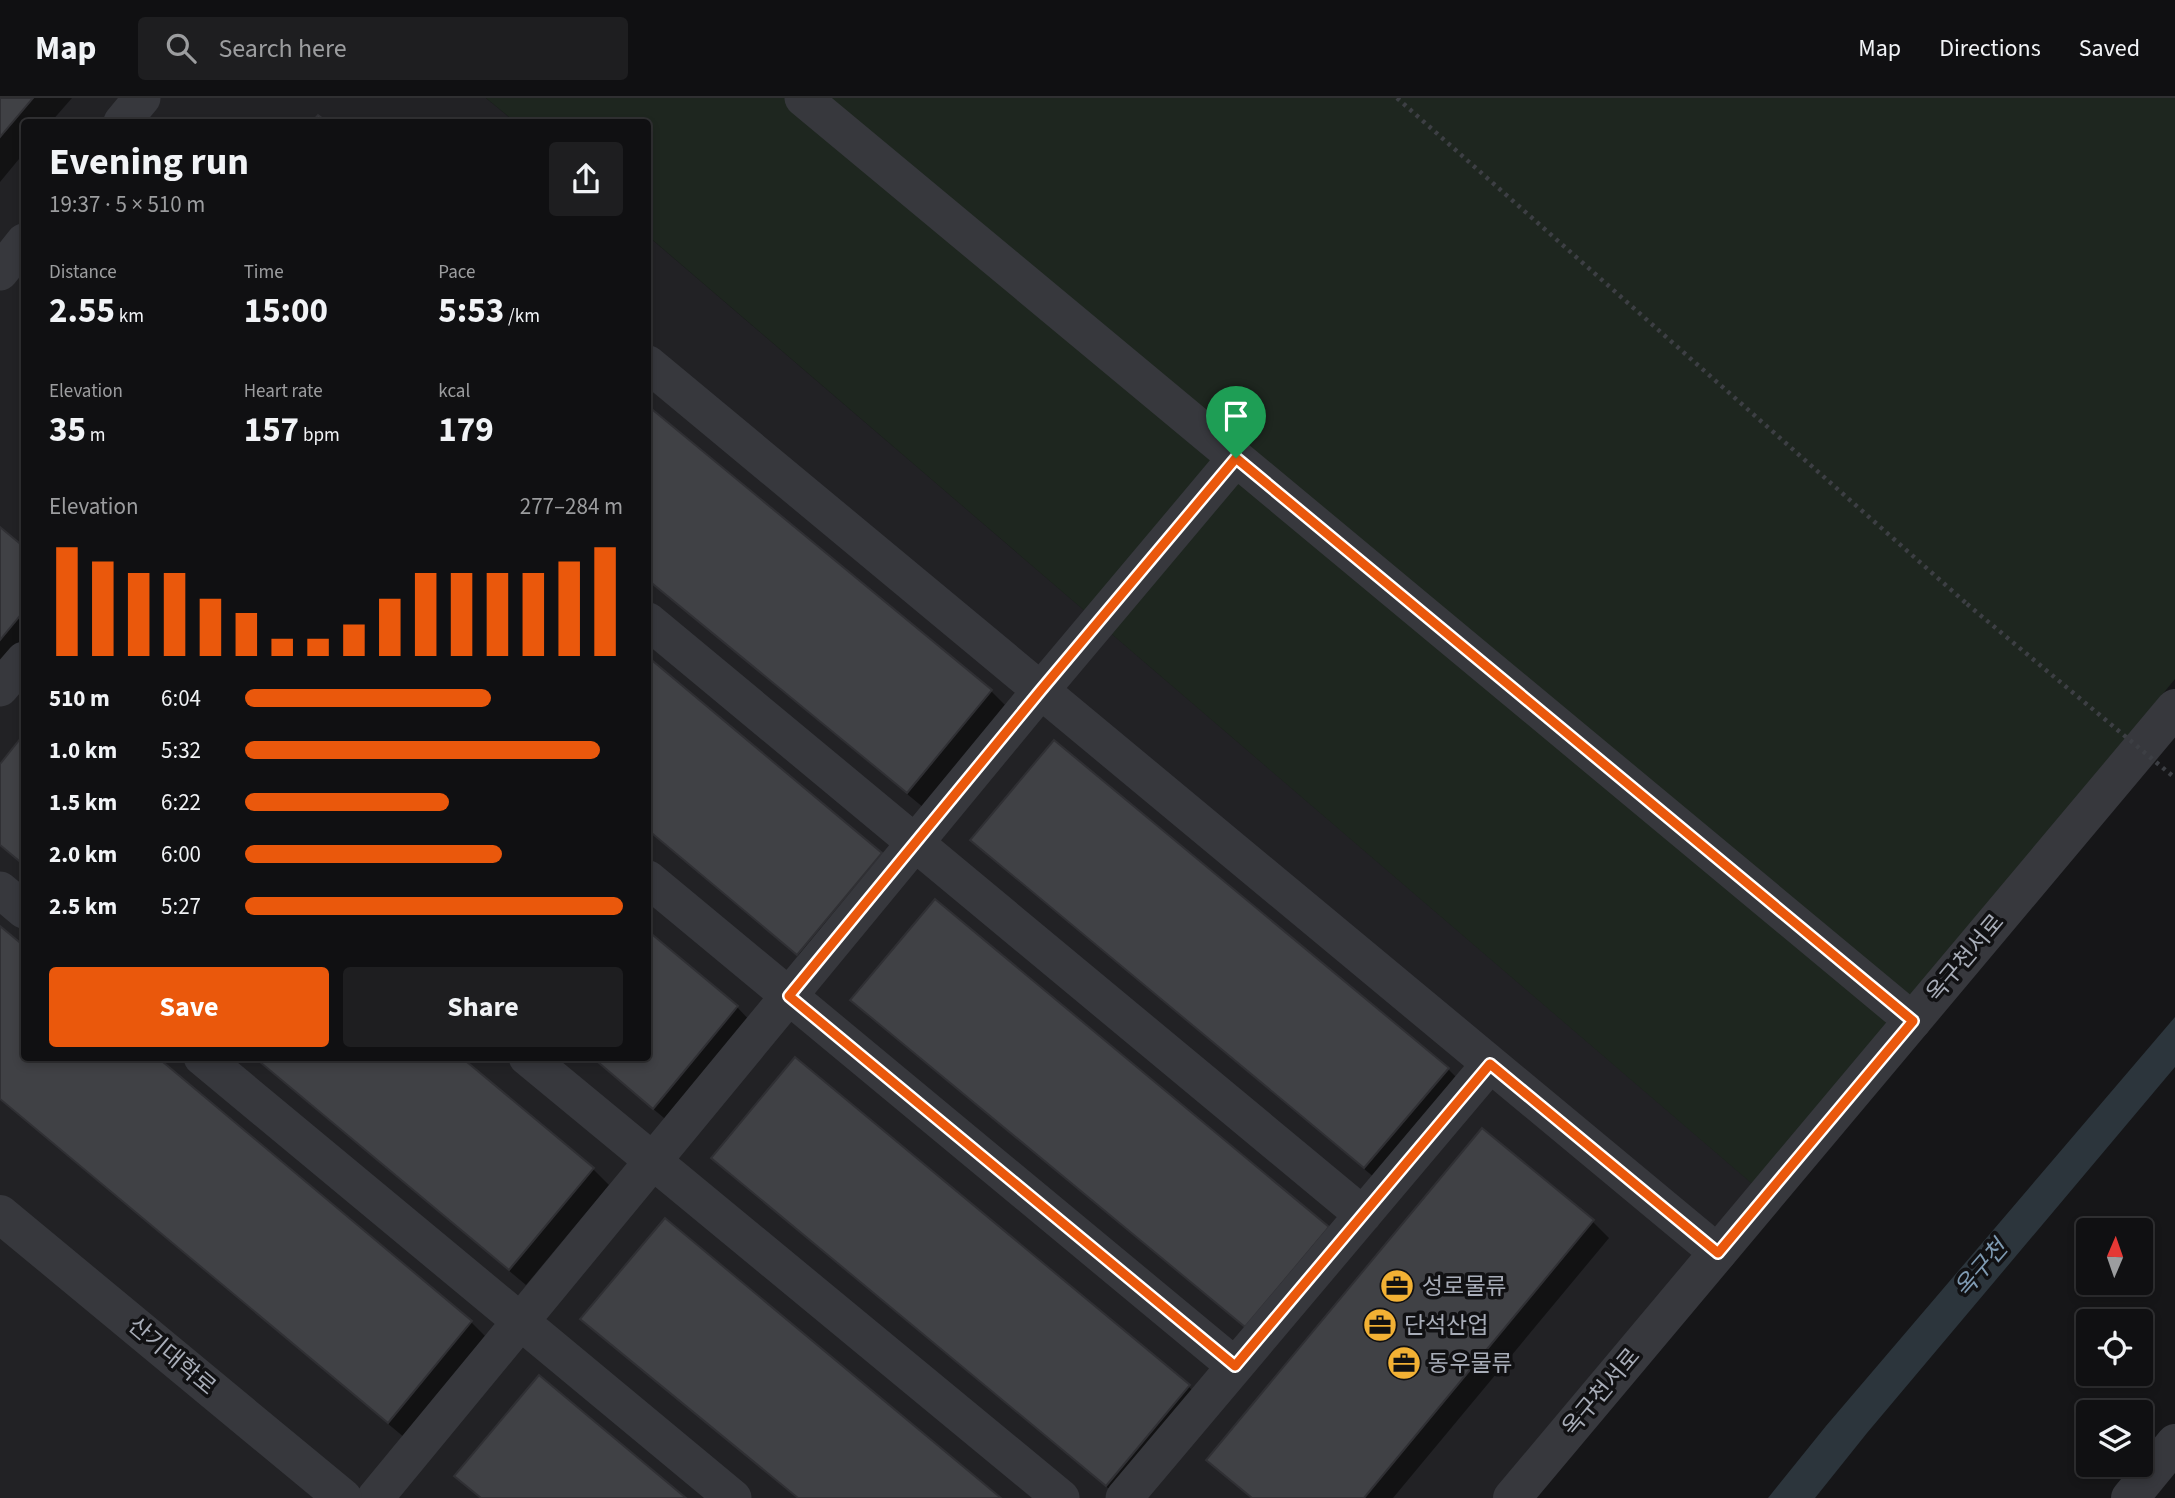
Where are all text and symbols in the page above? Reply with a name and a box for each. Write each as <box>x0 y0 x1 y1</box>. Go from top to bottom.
search box <box>138 17 628 80</box>
text: Map <box>35 25 96 72</box>
icon: search <box>162 29 200 67</box>
text: Search here <box>218 30 347 67</box>
text: Map <box>1858 31 1901 66</box>
text: Directions <box>1939 31 2041 66</box>
text: Saved <box>2079 31 2140 66</box>
text: Evening run <box>49 135 249 189</box>
button: share <box>549 142 623 216</box>
text: 19:37 · 5 × 510 m <box>49 188 205 221</box>
text: Distance <box>49 259 117 286</box>
text: Time <box>244 259 284 286</box>
text: Pace <box>438 259 476 286</box>
text: 2.55 <box>49 286 115 336</box>
text: 15:00 <box>244 286 328 336</box>
text: 5:53 <box>438 286 504 336</box>
text: km <box>115 303 144 330</box>
text: /km <box>504 303 540 330</box>
text: Elevation <box>49 378 123 405</box>
text: Heart rate <box>244 378 323 405</box>
text: kcal <box>438 378 470 405</box>
pin <box>1206 386 1266 458</box>
icon: arrive <box>1217 397 1255 435</box>
text: 35 <box>49 405 86 455</box>
text: 157 <box>244 405 299 455</box>
text: 179 <box>438 405 494 455</box>
text: m <box>86 422 106 449</box>
text: bpm <box>299 422 340 449</box>
text: Elevation <box>49 490 139 523</box>
text: 277–284 m <box>520 490 623 523</box>
text: 510 m <box>49 682 110 715</box>
text: 6:04 <box>161 682 201 715</box>
text: 1.0 km <box>49 734 117 767</box>
text: 5:32 <box>161 734 201 767</box>
text: 1.5 km <box>49 786 117 819</box>
text: 6:22 <box>161 786 201 819</box>
text: 2.0 km <box>49 838 117 871</box>
text: 6:00 <box>161 838 201 871</box>
text: 2.5 km <box>49 890 117 923</box>
text: 5:27 <box>161 890 201 923</box>
street label: 옥구천서로 <box>1918 907 2012 1009</box>
button: Save <box>49 967 329 1047</box>
button: Share <box>343 967 623 1047</box>
north arrow <box>2076 1218 2152 1295</box>
map controls <box>2076 1218 2153 1477</box>
water label: 옥구천 <box>1946 1230 2018 1305</box>
office icon: 성로물류 <box>1378 1267 1416 1305</box>
place label: 성로물류 <box>1422 1270 1507 1303</box>
office icon: 단석산업 <box>1361 1306 1399 1344</box>
street label: 산기대학로 <box>121 1309 223 1403</box>
place label: 단석산업 <box>1404 1309 1489 1342</box>
button: locate <box>2076 1309 2153 1386</box>
street label: 옥구천서로 <box>1554 1341 1648 1443</box>
office icon: 동우물류 <box>1385 1344 1423 1382</box>
place label: 동우물류 <box>1428 1347 1513 1380</box>
button: layers <box>2076 1400 2153 1477</box>

